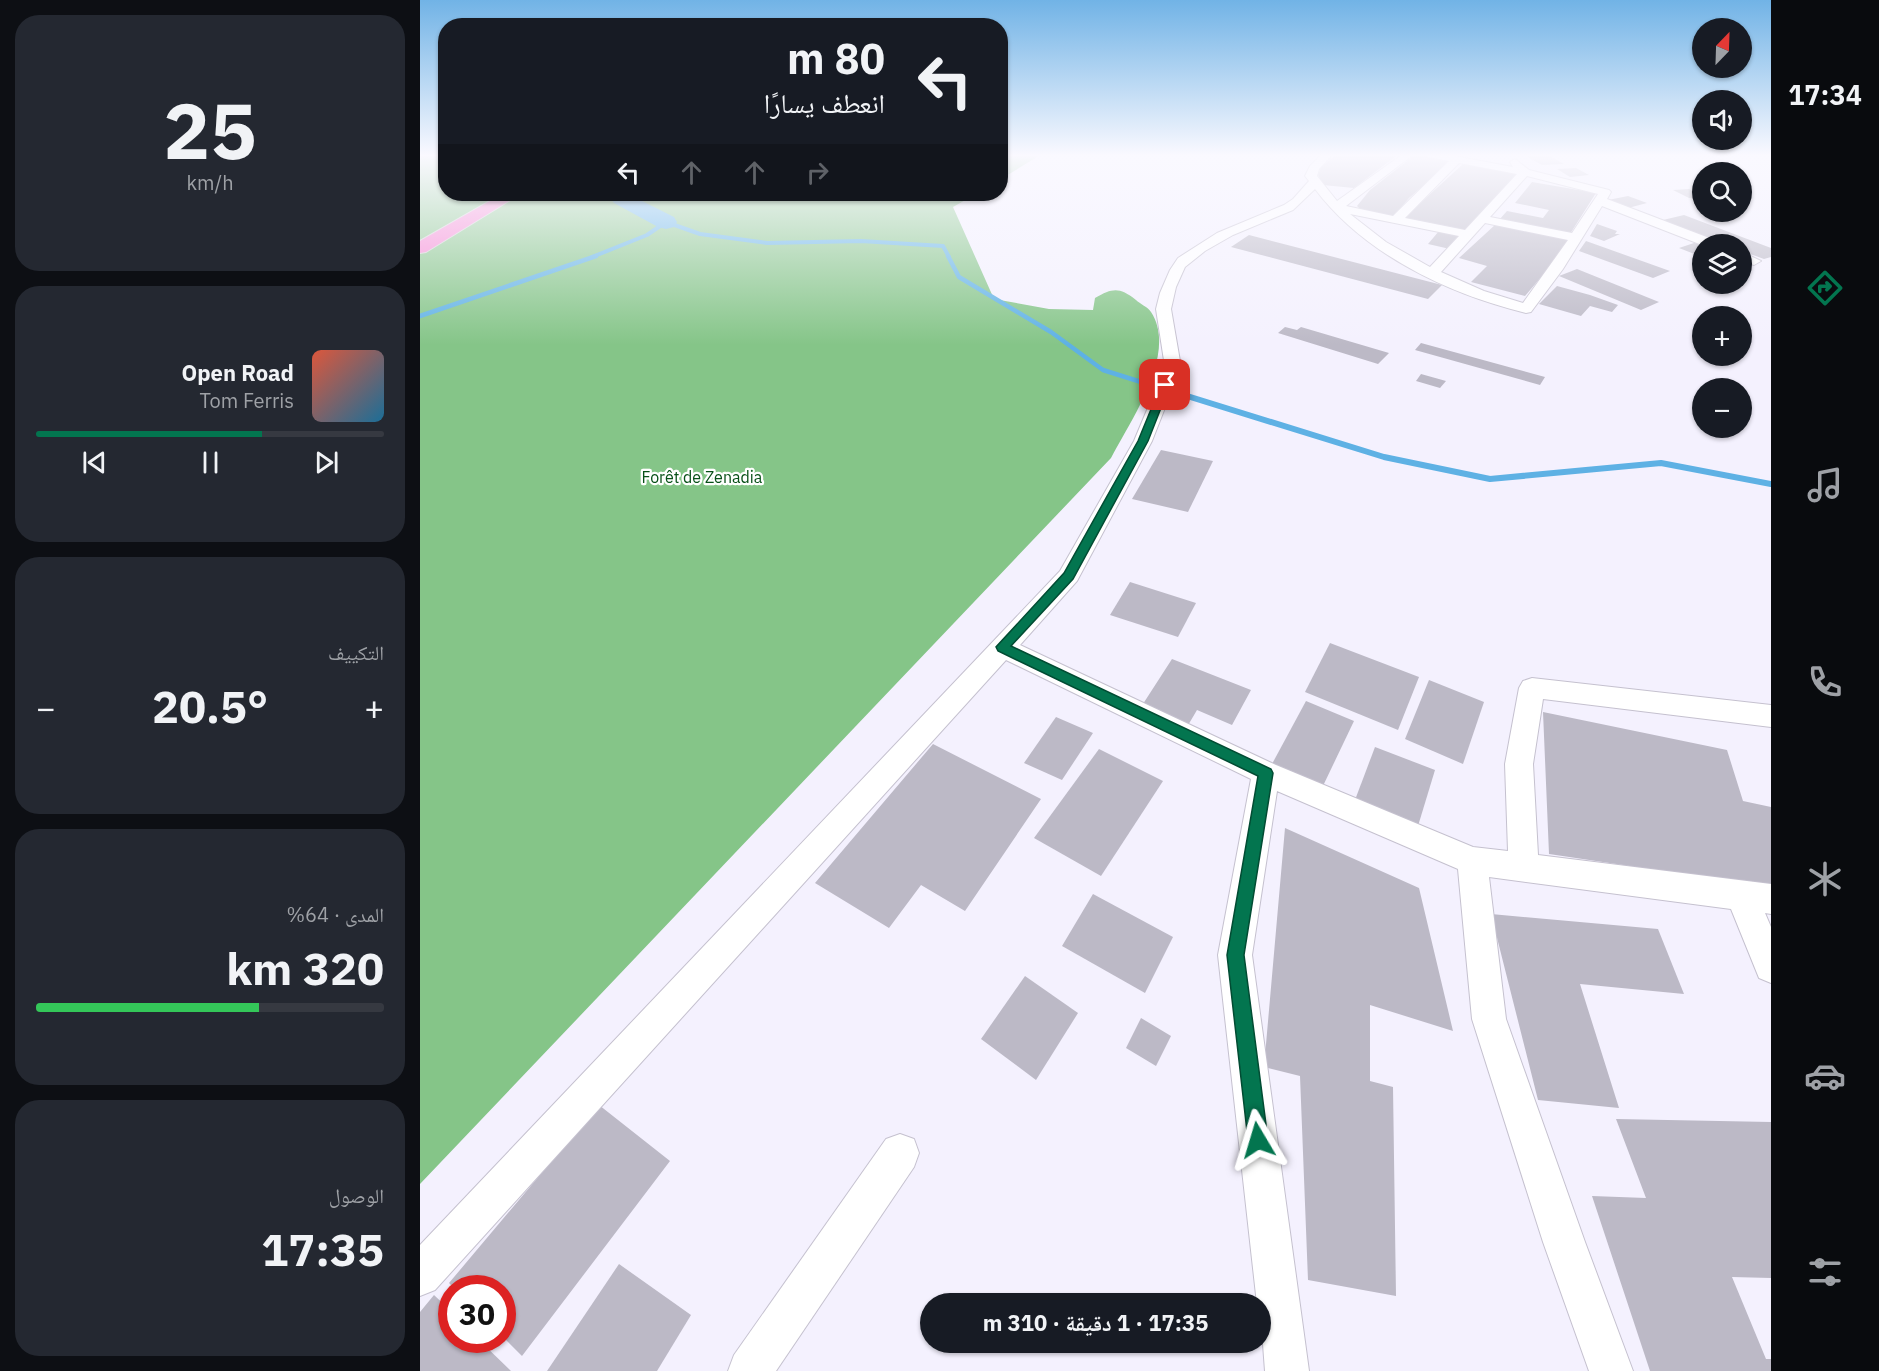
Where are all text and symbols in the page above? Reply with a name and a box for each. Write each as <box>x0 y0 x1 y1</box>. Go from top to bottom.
north arrow <box>1692 18 1752 78</box>
map controls <box>1692 18 1752 438</box>
text: 80 m <box>787 31 885 86</box>
icon: left <box>906 42 984 120</box>
text: 17:34 <box>1788 77 1862 112</box>
text: 25 <box>163 79 257 180</box>
text: انعطف يسارًا <box>764 85 885 120</box>
button: sound <box>1692 90 1752 150</box>
icon: left <box>612 156 645 189</box>
icon: ahead <box>675 156 708 189</box>
icon: ahead <box>738 156 771 189</box>
icon: right <box>801 156 834 189</box>
button: search <box>1692 162 1752 222</box>
text: km/h <box>186 169 234 196</box>
button: layers <box>1692 234 1752 294</box>
icon: directions <box>1804 267 1846 309</box>
button: + <box>1692 306 1752 366</box>
text: Open Road <box>181 358 294 387</box>
pin <box>1139 359 1190 410</box>
icon: arrive <box>1148 368 1181 401</box>
button: − <box>1692 378 1752 438</box>
text: Tom Ferris <box>199 387 294 414</box>
icon: previous <box>78 446 111 479</box>
icon: pause <box>194 446 227 479</box>
icon: next <box>310 446 343 479</box>
icon: music <box>1804 464 1846 506</box>
park label: Forêt de Zenadia <box>642 467 763 487</box>
text: التكييف <box>328 639 384 666</box>
icon: phone <box>1804 661 1846 703</box>
text: 20.5° <box>152 677 268 735</box>
text: − <box>36 686 56 729</box>
text: + <box>364 686 384 729</box>
icon: climate <box>1804 858 1846 900</box>
text: المدى · 64% <box>286 901 384 928</box>
text: 320 km <box>226 939 384 997</box>
icon: car <box>1804 1055 1846 1097</box>
position arrow <box>1226 1108 1290 1172</box>
text: الوصول <box>329 1182 384 1209</box>
text: 17:35 <box>261 1220 384 1278</box>
icon: filters <box>1804 1251 1846 1293</box>
speed limit sign: 30 <box>438 1275 516 1353</box>
text: 17:35 · 1 دقيقة · 310 m <box>983 1308 1208 1337</box>

